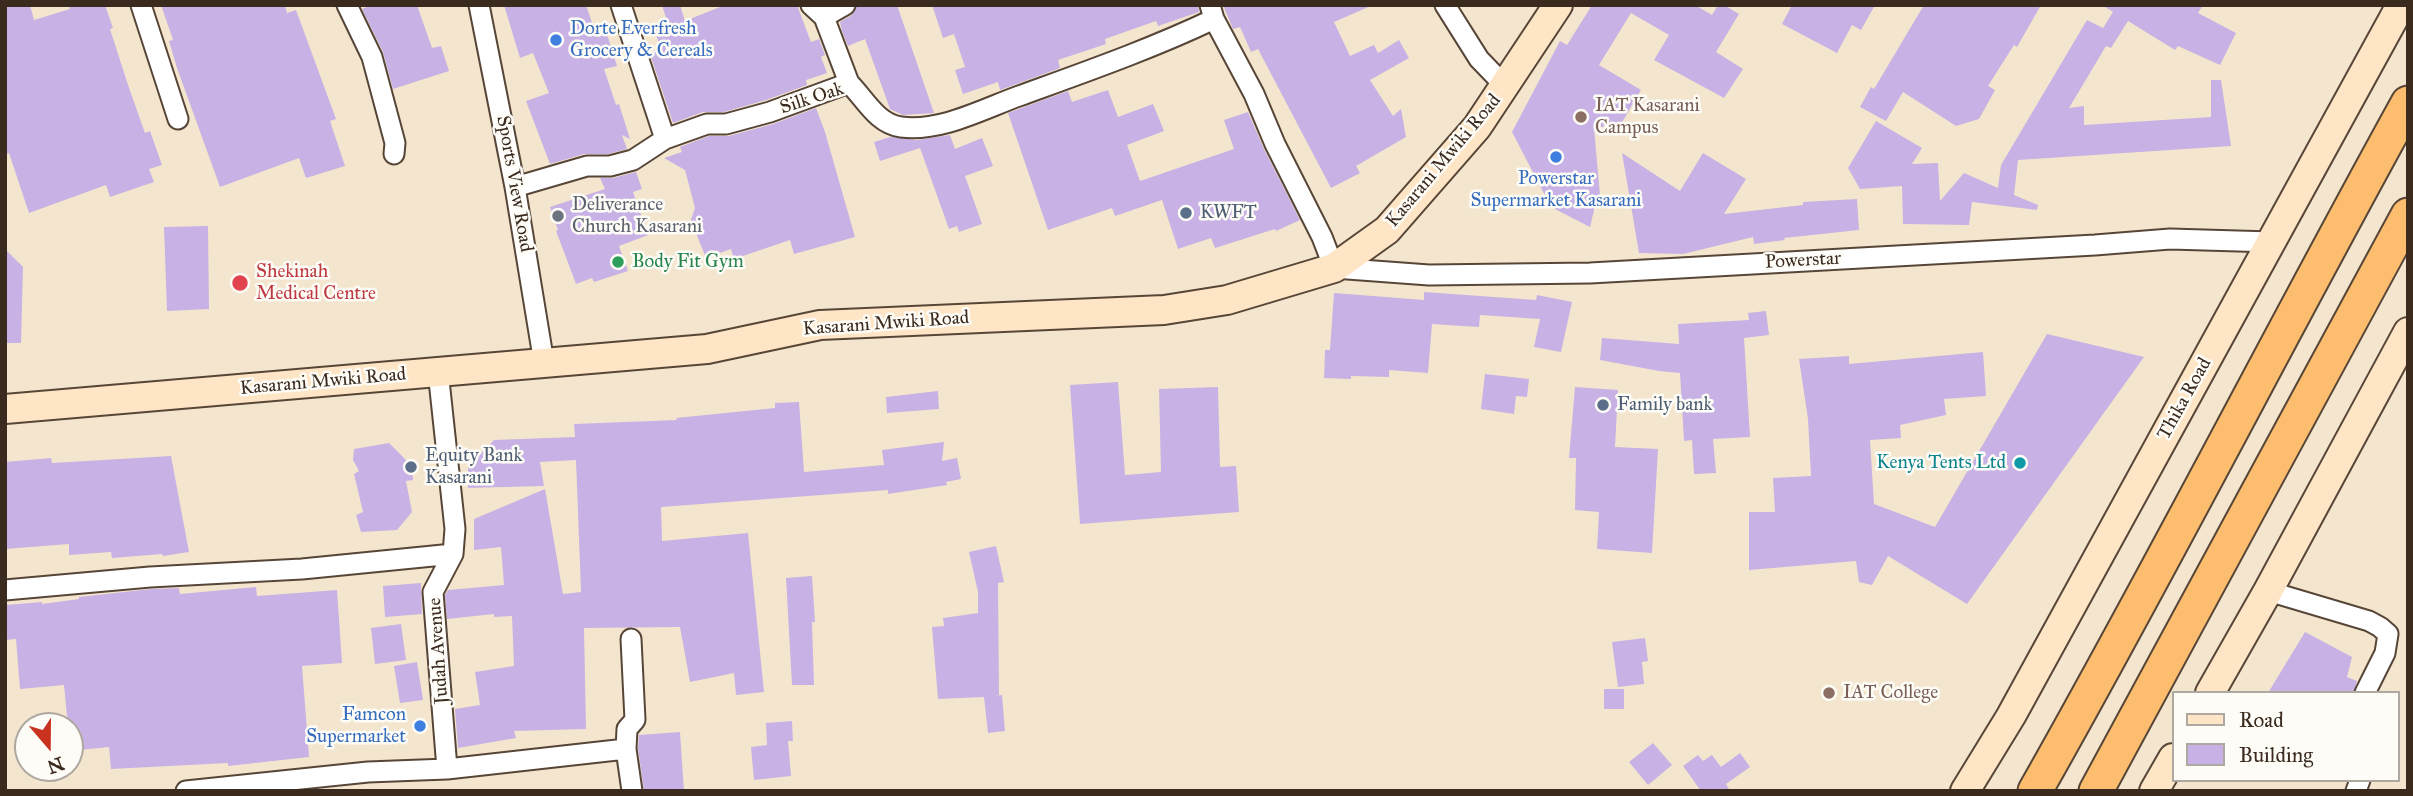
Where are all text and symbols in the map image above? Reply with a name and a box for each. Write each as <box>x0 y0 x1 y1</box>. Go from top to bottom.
place label: Dorte Everfresh Grocery & Cereals <box>570 18 713 62</box>
marker: Dorte Everfresh Grocery & Cereals <box>548 32 564 48</box>
street label: Silk Oak <box>777 78 847 120</box>
street label: Kasarani Mwiki Road <box>1382 90 1506 232</box>
place label: IAT Kasarani Campus <box>1595 95 1700 139</box>
marker: IAT Kasarani Campus <box>1573 109 1589 125</box>
street label: Sports View Road <box>491 114 537 254</box>
marker: Powerstar Supermarket Kasarani <box>1548 149 1564 165</box>
place label: Powerstar Supermarket Kasarani <box>1470 168 1642 212</box>
place label: Deliverance Church Kasarani <box>572 194 702 238</box>
place label: KWFT <box>1200 202 1257 224</box>
marker: KWFT <box>1178 205 1194 221</box>
marker: Deliverance Church Kasarani <box>550 208 566 224</box>
street label: Powerstar <box>1764 248 1842 274</box>
place label: Body Fit Gym <box>632 251 744 273</box>
marker: Body Fit Gym <box>610 254 626 270</box>
place label: Shekinah Medical Centre <box>256 261 376 305</box>
marker: Shekinah Medical Centre <box>230 273 250 293</box>
street label: Kasarani Mwiki Road <box>802 307 970 341</box>
street label: Thika Road <box>2153 354 2217 444</box>
street label: Kasarani Mwiki Road <box>239 363 407 401</box>
place label: Family bank <box>1617 394 1712 416</box>
marker: Family bank <box>1595 397 1611 413</box>
place label: Equity Bank Kasarani <box>425 445 522 489</box>
place label: Kenya Tents Ltd <box>1876 452 2006 474</box>
marker: Kenya Tents Ltd <box>2012 455 2028 471</box>
marker: Equity Bank Kasarani <box>403 459 419 475</box>
street label: Judah Avenue <box>424 597 454 705</box>
place label: IAT College <box>1843 682 1938 704</box>
marker: IAT College <box>1821 685 1837 701</box>
legend <box>2172 691 2399 782</box>
place label: Famcon Supermarket <box>306 704 406 748</box>
text: Road <box>2239 707 2284 733</box>
north arrow <box>14 712 84 782</box>
marker: Famcon Supermarket <box>412 718 428 734</box>
text: Building <box>2239 742 2313 768</box>
text: N <box>44 752 67 779</box>

